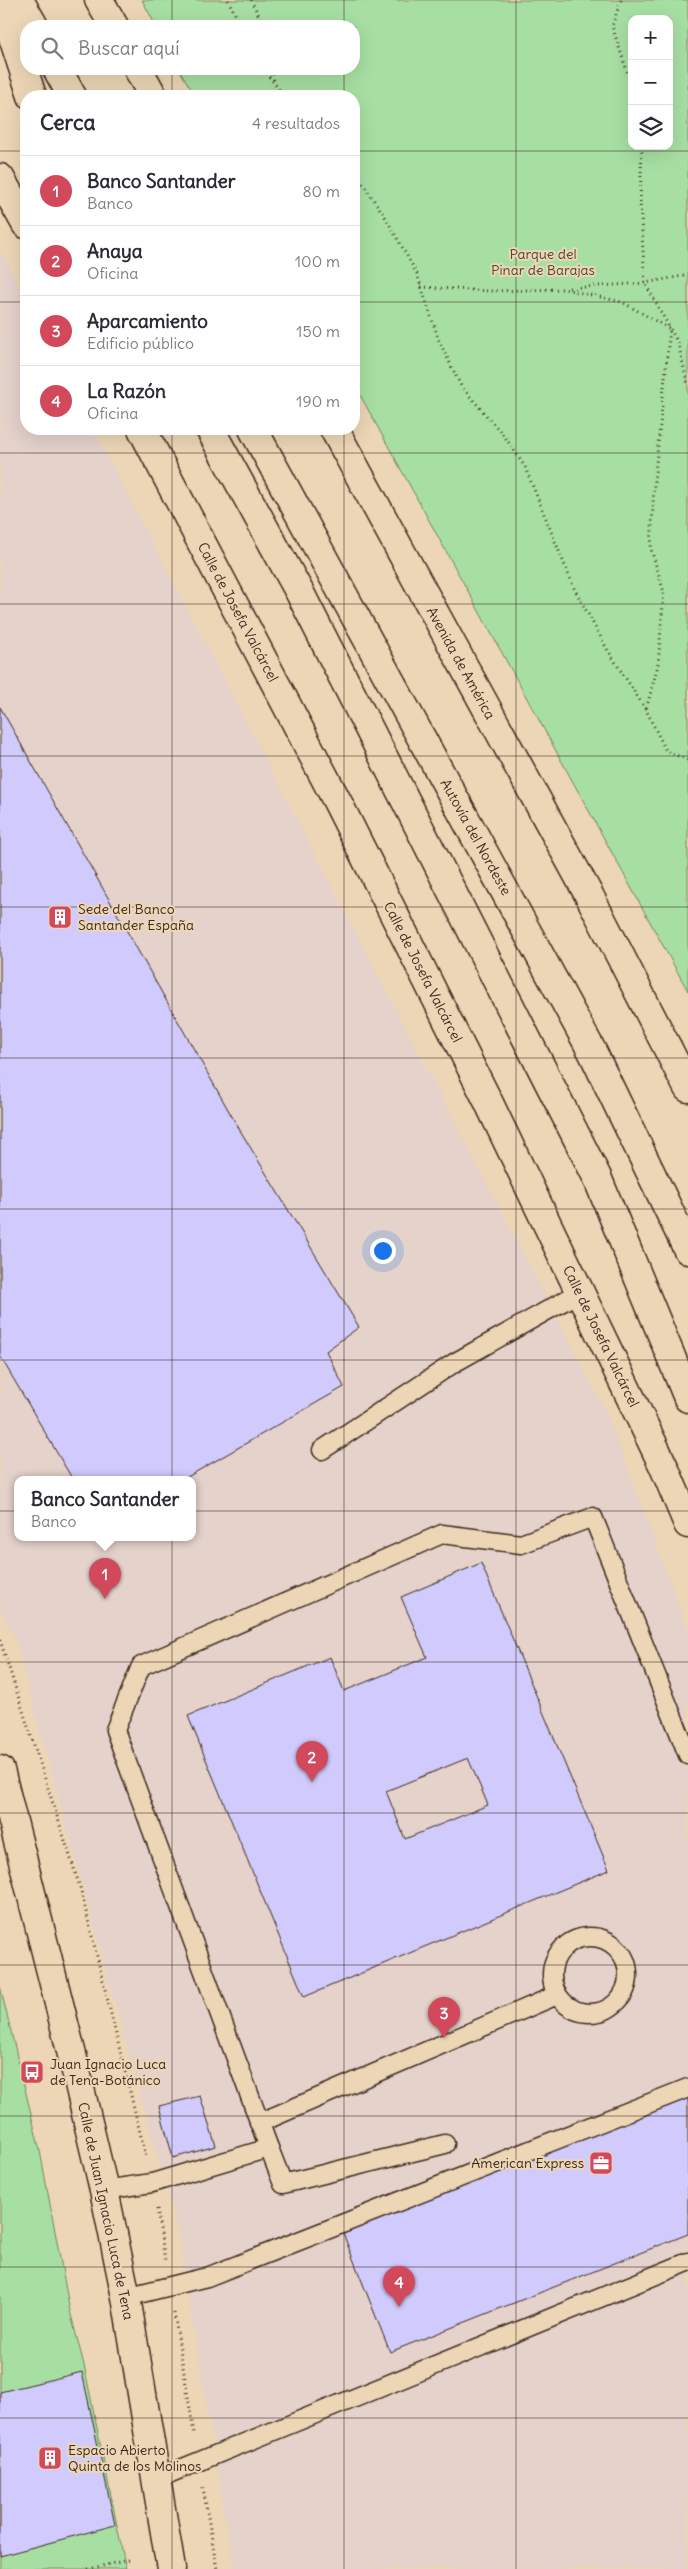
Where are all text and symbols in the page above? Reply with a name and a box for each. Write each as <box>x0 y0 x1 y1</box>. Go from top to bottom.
map controls <box>628 15 673 150</box>
button: + <box>628 15 673 60</box>
search box <box>20 20 360 75</box>
icon: search <box>38 34 66 62</box>
text: Buscar aquí <box>78 36 179 60</box>
button: − <box>628 60 673 105</box>
button: layers <box>628 105 673 150</box>
text: Cerca <box>40 109 95 136</box>
text: 4 resultados <box>252 113 340 133</box>
text: Banco Santander <box>87 169 236 193</box>
text: 1 <box>53 181 59 201</box>
text: 80 m <box>302 181 340 201</box>
text: Banco <box>87 193 133 213</box>
text: Anaya <box>87 239 143 263</box>
park label: Parque del Pinar de Barajas <box>491 245 595 279</box>
text: 2 <box>52 251 60 271</box>
text: 100 m <box>295 251 340 271</box>
text: Oficina <box>87 263 138 283</box>
text: Aparcamiento <box>87 309 208 333</box>
text: 3 <box>51 321 61 341</box>
text: 150 m <box>296 321 340 341</box>
text: Edificio público <box>87 333 194 353</box>
text: La Razón <box>87 379 166 403</box>
text: 4 <box>51 391 61 411</box>
text: 190 m <box>296 391 340 411</box>
text: Oficina <box>87 403 138 423</box>
street label: Calle de Josefa Valcárcel <box>194 539 282 685</box>
street label: Avenida de América <box>423 604 499 722</box>
street label: Autovía del Nordeste <box>437 776 515 898</box>
street label: Calle de Josefa Valcárcel <box>380 899 466 1045</box>
place label: Sede del Banco Santander España <box>78 900 194 934</box>
building icon: Sede del Banco Santander España <box>47 904 73 930</box>
your location <box>370 1238 396 1264</box>
street label: Calle de Josefa Valcárcel <box>559 1262 643 1410</box>
popup <box>14 1476 196 1541</box>
text: Banco Santander <box>31 1487 179 1511</box>
text: Banco <box>31 1511 77 1531</box>
pin: 1 <box>89 1558 121 1599</box>
pin: 2 <box>296 1741 328 1782</box>
pin: 3 <box>428 1997 460 2038</box>
place label: Juan Ignacio Luca de Tena-Botánico <box>50 2055 166 2089</box>
bus stop icon: Juan Ignacio Luca de Tena-Botánico <box>19 2059 45 2085</box>
street label: Calle de Juan Ignacio Luca de Tena <box>74 2101 138 2321</box>
office icon: American Express <box>588 2150 614 2176</box>
place label: American Express <box>471 2154 584 2172</box>
pin: 4 <box>383 2266 415 2307</box>
place label: Espacio Abierto Quinta de los Molinos <box>68 2441 201 2475</box>
building icon: Espacio Abierto Quinta de los Molinos <box>37 2445 63 2471</box>

